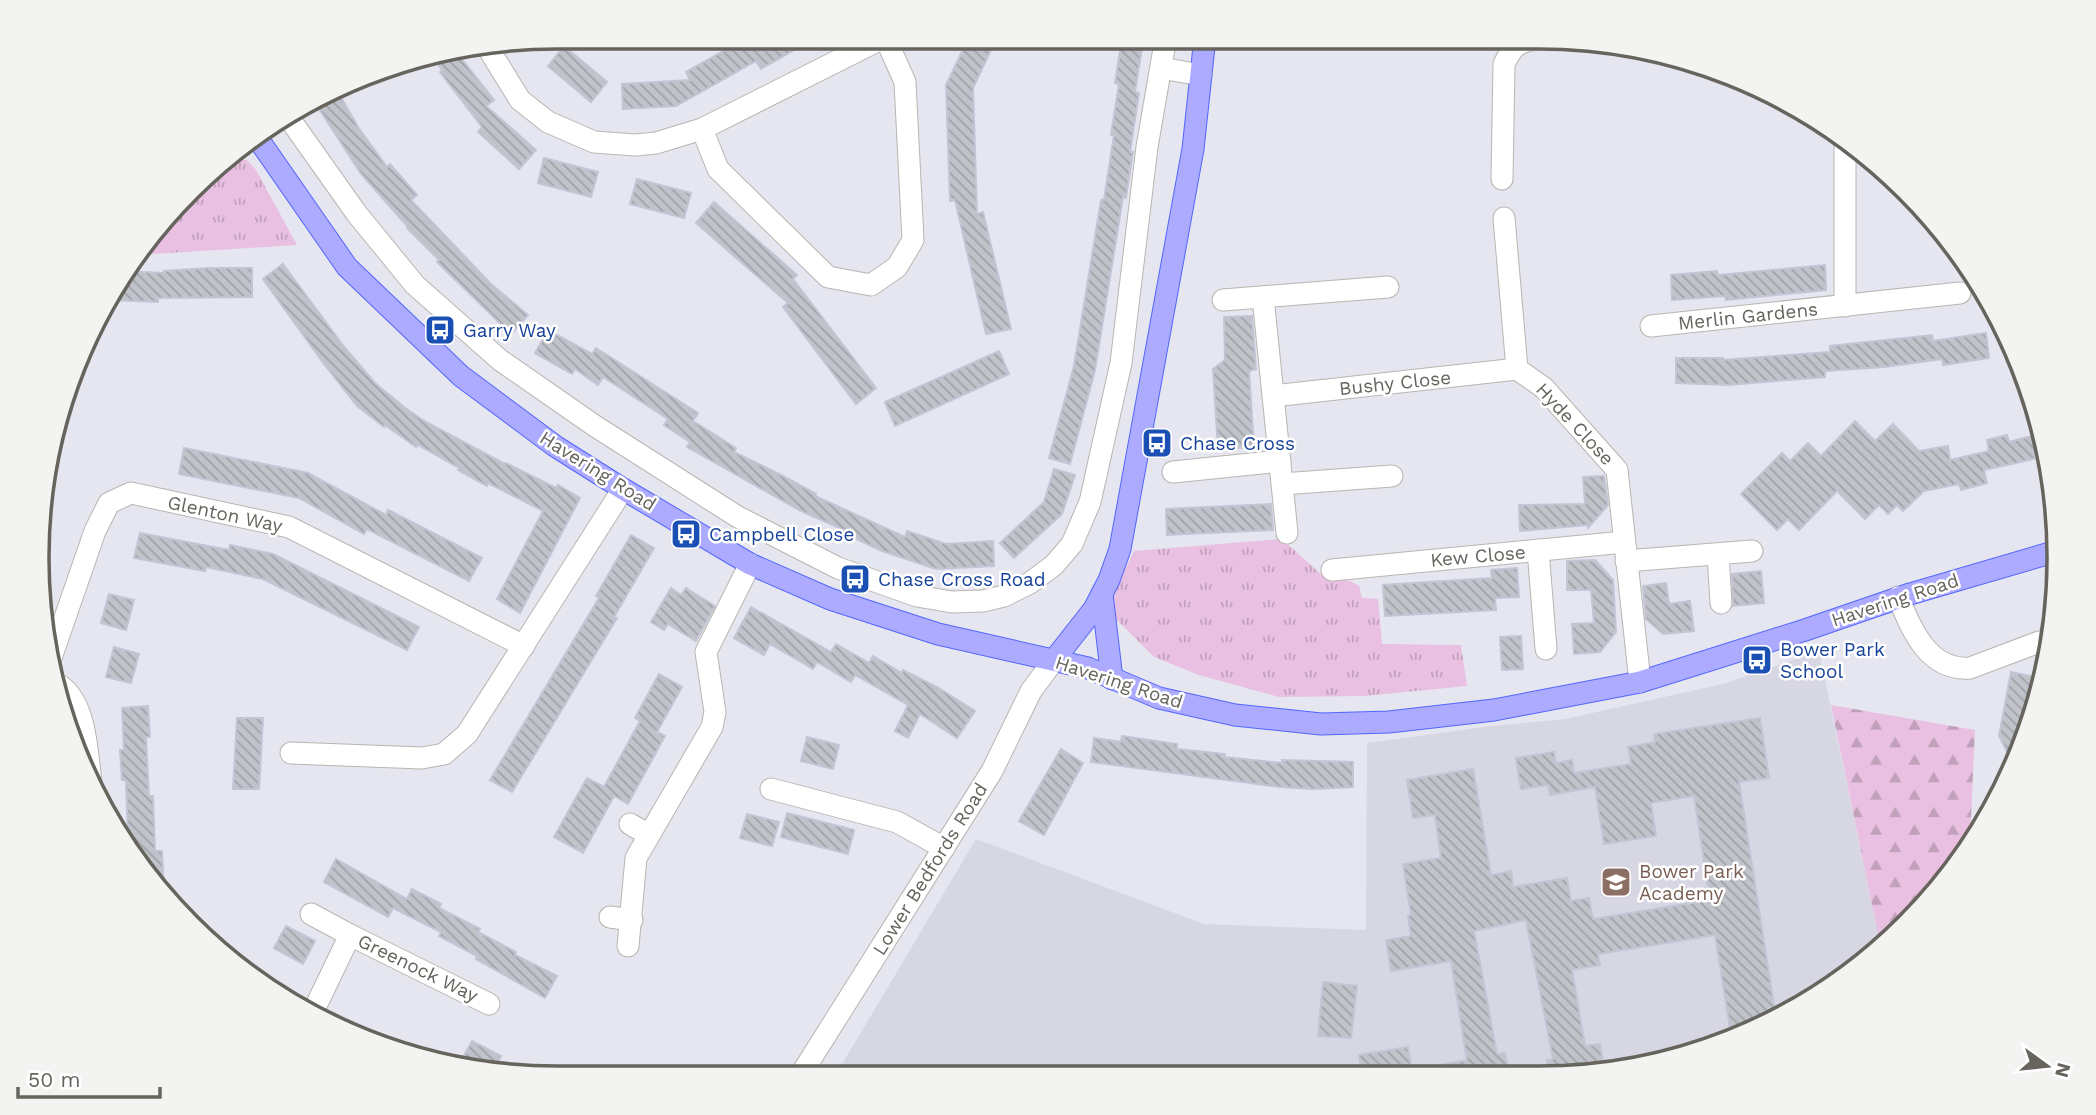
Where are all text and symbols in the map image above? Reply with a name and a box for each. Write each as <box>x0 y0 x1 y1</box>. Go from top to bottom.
street label: Merlin Gardens <box>1677 297 1819 335</box>
bus stop icon: Garry Way <box>423 313 457 347</box>
place label: Garry Way <box>463 319 556 342</box>
street label: Bushy Close <box>1338 366 1452 400</box>
street label: Hyde Close <box>1531 378 1619 470</box>
street label: Havering Road <box>536 426 660 516</box>
bus stop icon: Chase Cross <box>1140 426 1174 460</box>
place label: Chase Cross <box>1180 432 1295 455</box>
street label: Glenton Way <box>165 491 285 537</box>
bus stop icon: Campbell Close <box>669 517 703 551</box>
place label: Campbell Close <box>709 523 854 546</box>
street label: Kew Close <box>1429 540 1527 572</box>
bus stop icon: Chase Cross Road <box>838 562 872 596</box>
place label: Chase Cross Road <box>878 568 1046 591</box>
street label: Havering Road <box>1828 569 1962 631</box>
place label: Bower Park School <box>1780 638 1885 683</box>
bus stop icon: Bower Park School <box>1740 643 1774 677</box>
street label: Havering Road <box>1052 651 1186 713</box>
street label: Lower Bedfords Road <box>868 779 992 959</box>
place label: Bower Park Academy <box>1639 860 1744 905</box>
school or university icon: Bower Park Academy <box>1599 865 1633 899</box>
street label: Greenock Way <box>354 929 482 1007</box>
north arrow <box>2012 1031 2082 1101</box>
scale bar <box>18 1056 159 1100</box>
text: N <box>2050 1060 2076 1080</box>
text: 50 m <box>28 1067 80 1092</box>

